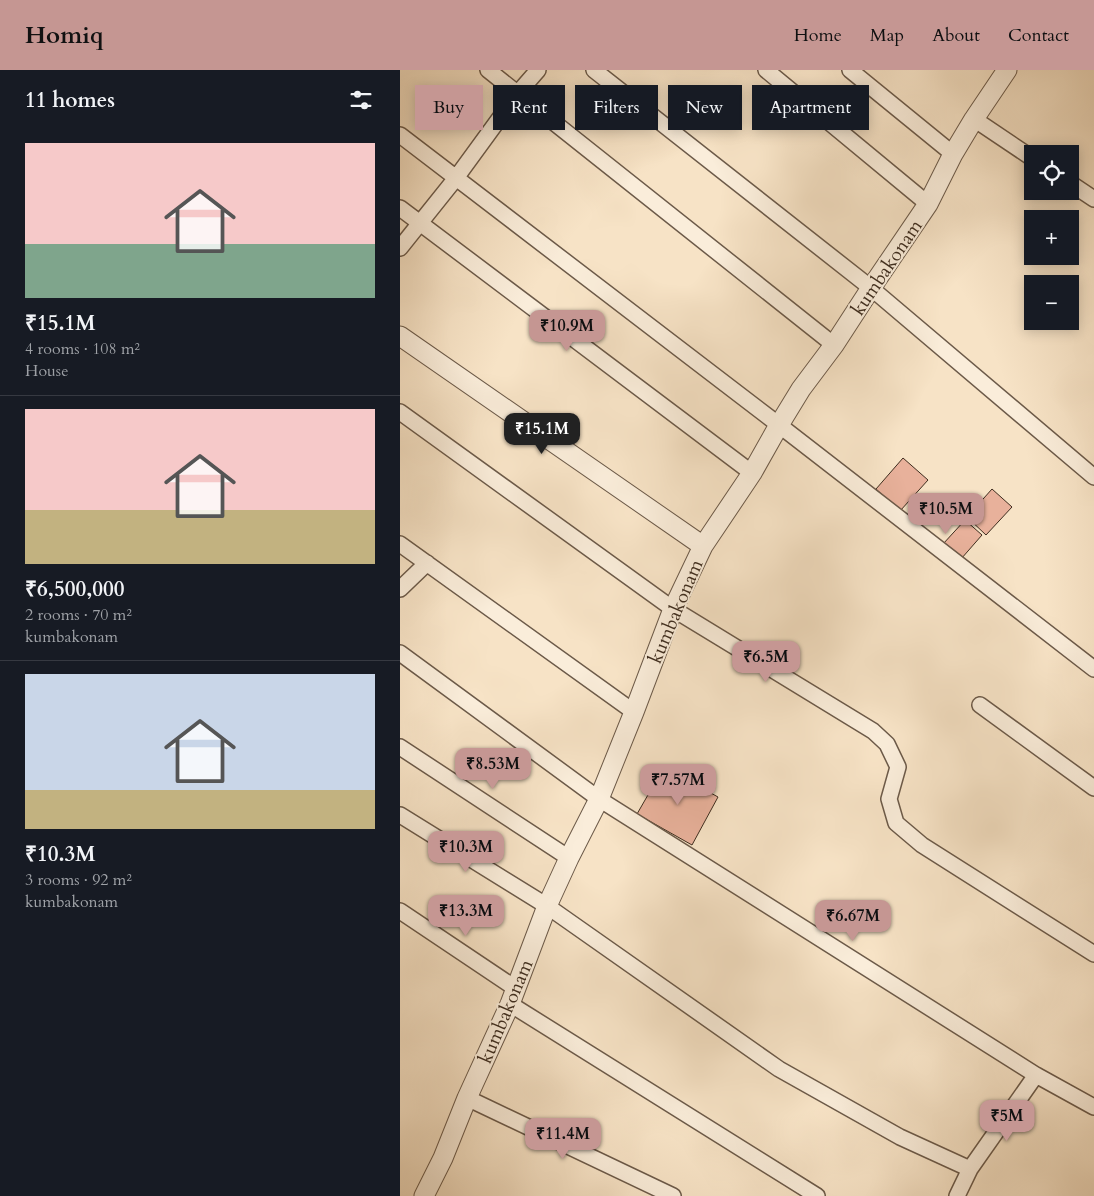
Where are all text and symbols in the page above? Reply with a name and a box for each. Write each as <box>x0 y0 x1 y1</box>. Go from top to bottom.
text: Homiq <box>25 19 104 52</box>
text: Home <box>794 23 842 48</box>
text: Map <box>870 23 904 48</box>
text: About <box>932 23 980 48</box>
text: Contact <box>1008 23 1069 48</box>
chip: Buy <box>415 85 483 130</box>
chip: Rent <box>493 85 565 130</box>
chip: Filters <box>575 85 658 130</box>
chip: New <box>668 85 742 130</box>
chip: Apartment <box>752 85 869 130</box>
text: 11 homes <box>25 86 115 115</box>
icon: filters <box>347 86 375 114</box>
map controls <box>1024 145 1079 330</box>
button: locate <box>1024 145 1079 200</box>
icon: home <box>155 176 245 266</box>
button: + <box>1024 210 1079 265</box>
street label: kumbakonam <box>845 214 929 321</box>
button: − <box>1024 275 1079 330</box>
text: ₹15.1M <box>25 309 96 338</box>
pin: ₹10.9M <box>526 310 608 352</box>
text: ₹10.9M <box>540 315 594 337</box>
text: 4 rooms · 108 m² <box>25 338 140 360</box>
text: House <box>25 360 68 382</box>
pin: ₹15.1M <box>501 412 583 455</box>
text: ₹15.1M <box>515 418 569 440</box>
icon: home <box>155 441 245 531</box>
pin: ₹10.5M <box>905 492 987 535</box>
text: ₹10.5M <box>919 498 973 520</box>
street label: kumbakonam <box>642 555 710 667</box>
text: ₹6,500,000 <box>25 575 125 604</box>
text: 2 rooms · 70 m² <box>25 604 132 626</box>
text: kumbakonam <box>25 626 118 648</box>
pin: ₹6.5M <box>731 640 801 683</box>
text: ₹6.5M <box>743 646 789 668</box>
icon: home <box>155 706 245 796</box>
pin: ₹8.53M <box>452 748 534 790</box>
text: ₹8.53M <box>466 753 520 775</box>
pin: ₹7.57M <box>637 764 719 806</box>
text: ₹7.57M <box>651 769 705 791</box>
pin: ₹10.3M <box>425 830 507 873</box>
text: ₹10.3M <box>439 836 493 858</box>
text: ₹10.3M <box>25 840 96 869</box>
text: 3 rooms · 92 m² <box>25 869 132 891</box>
text: kumbakonam <box>25 891 118 913</box>
pin: ₹13.3M <box>425 894 507 937</box>
text: ₹13.3M <box>439 900 493 922</box>
pin: ₹6.67M <box>812 900 894 942</box>
text: ₹6.67M <box>826 905 880 927</box>
street label: kumbakonam <box>472 955 540 1067</box>
pin: ₹5M <box>983 1100 1031 1142</box>
text: ₹5M <box>991 1105 1023 1127</box>
pin: ₹11.4M <box>522 1118 604 1160</box>
text: ₹11.4M <box>536 1123 590 1145</box>

